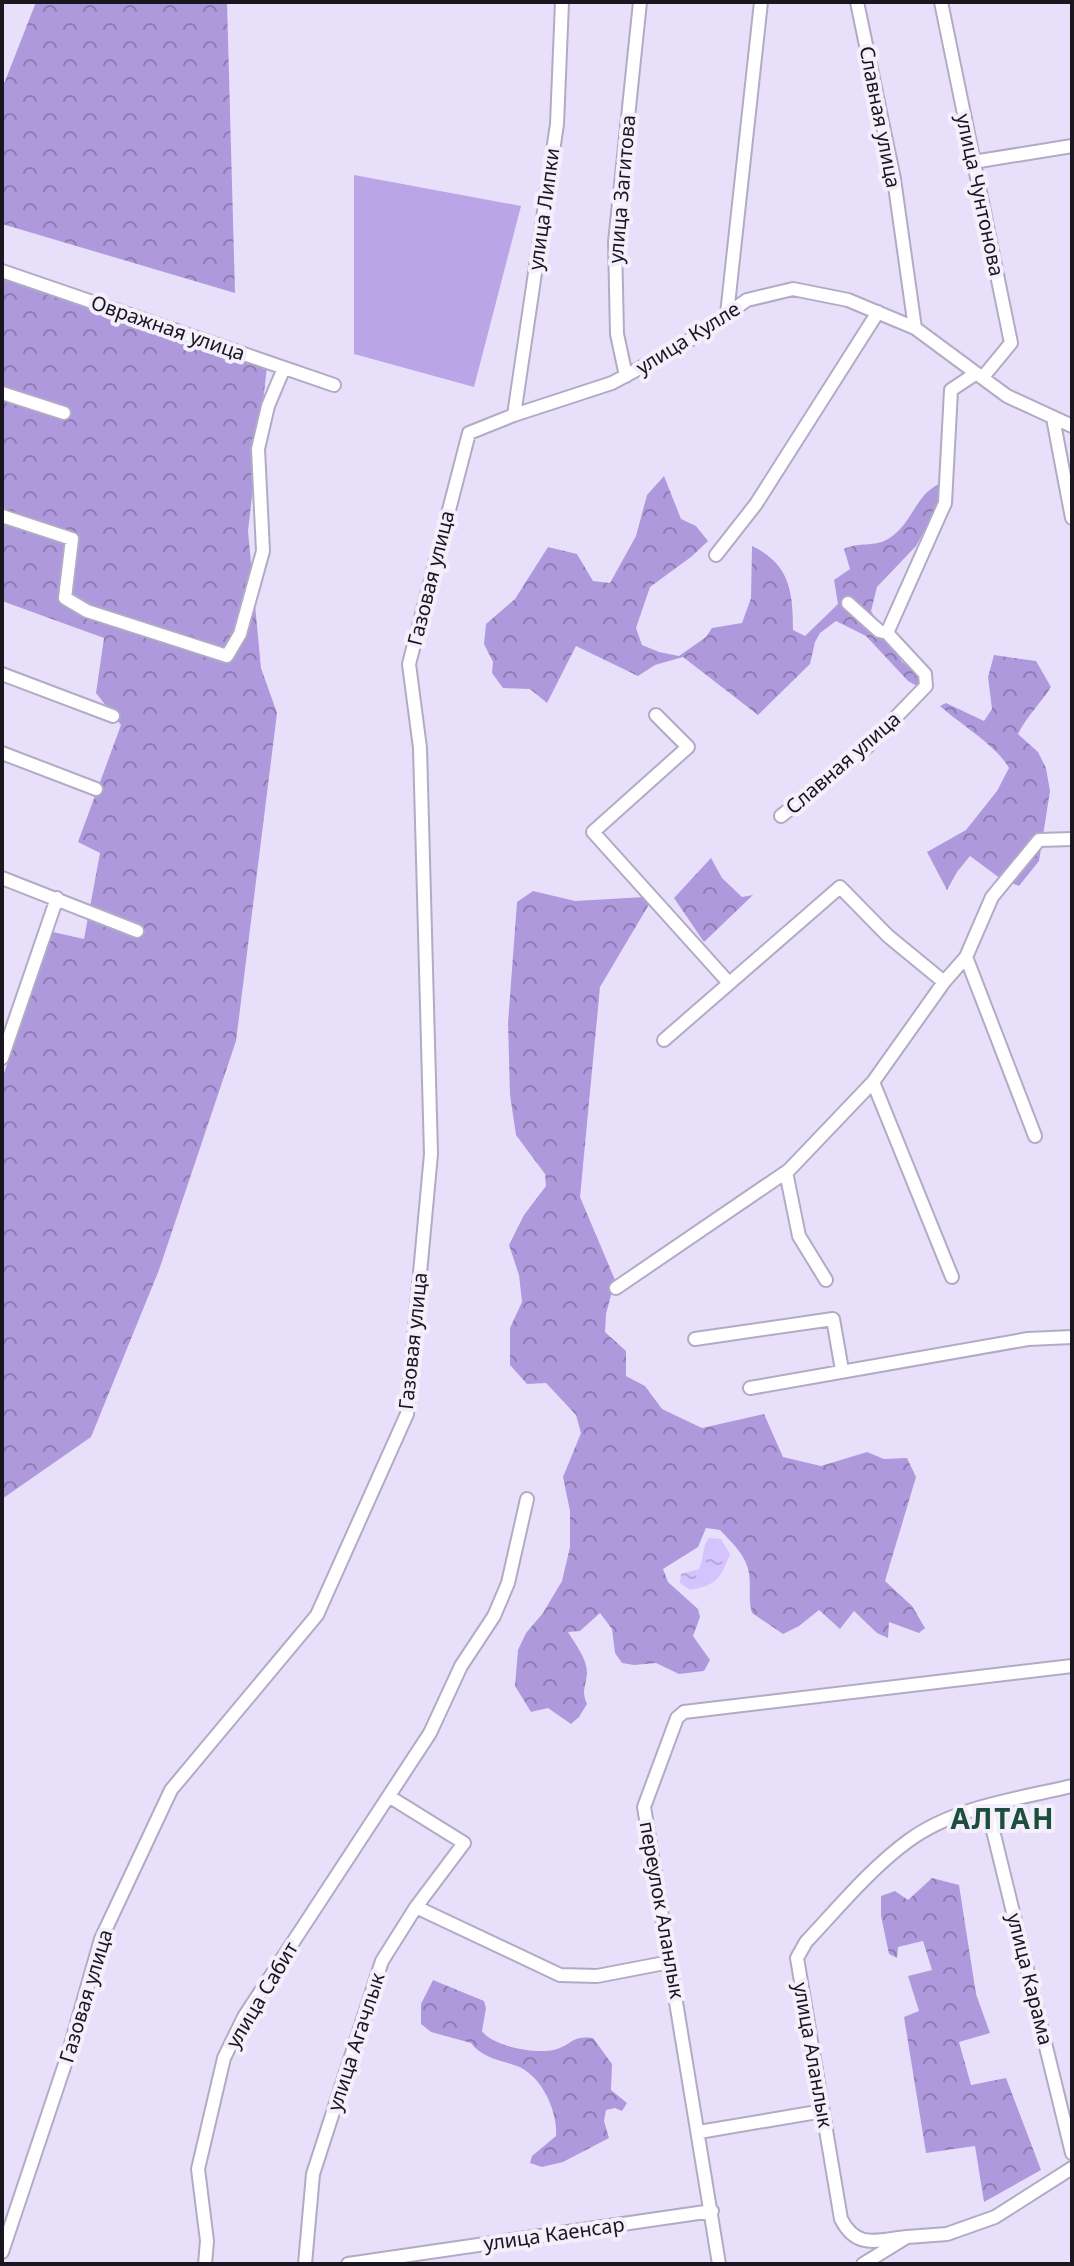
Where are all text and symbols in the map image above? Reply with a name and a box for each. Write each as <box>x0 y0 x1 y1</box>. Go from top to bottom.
street label: Славная улица <box>854 44 907 190</box>
street label: улица Чунтонова <box>950 111 1011 279</box>
street label: улица Загитова <box>602 114 641 264</box>
street label: улица Липки <box>522 146 565 272</box>
street label: Овражная улица <box>87 288 249 367</box>
street label: улица Кулле <box>631 295 745 380</box>
street label: Газовая улица <box>401 508 460 648</box>
street label: Славная улица <box>780 705 906 820</box>
street label: Газовая улица <box>392 1271 433 1411</box>
district label: АЛТАН <box>950 1799 1056 1837</box>
street label: переулок Аланлык <box>634 1819 691 2001</box>
street label: улица Карама <box>1001 1910 1060 2048</box>
street label: Газовая улица <box>52 1926 119 2066</box>
street label: улица Сабит <box>219 1937 304 2053</box>
street label: улица Агачлык <box>320 1969 391 2114</box>
street label: улица Аланлык <box>787 1980 840 2130</box>
street label: улица Каенсар <box>482 2210 626 2257</box>

